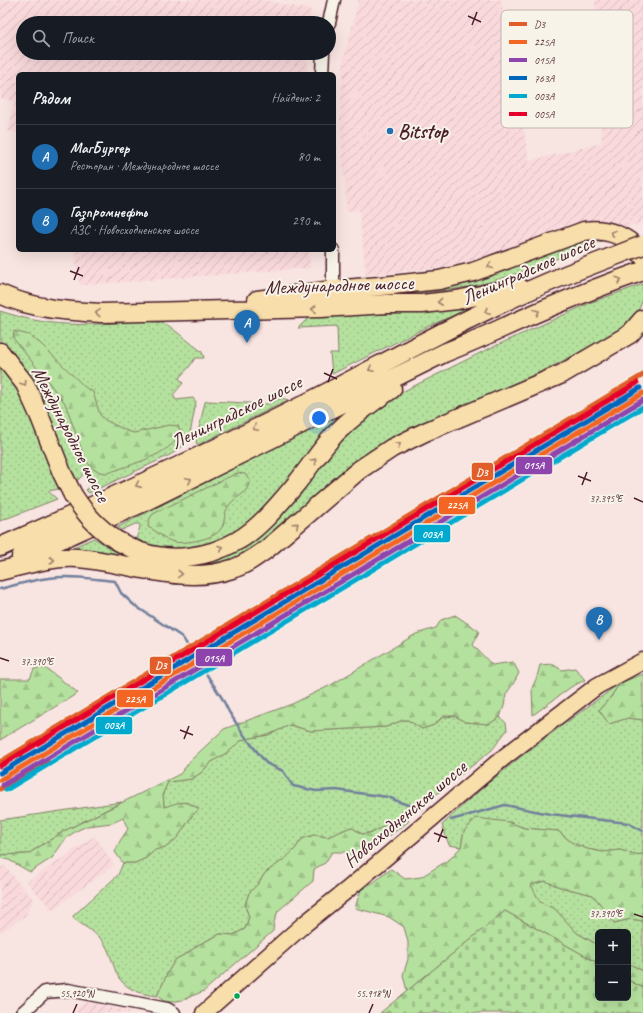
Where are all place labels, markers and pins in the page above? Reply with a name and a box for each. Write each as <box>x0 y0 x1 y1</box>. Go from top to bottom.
place label: Bitstop <box>398 119 449 144</box>
marker: Bitstop <box>385 126 395 136</box>
pin: A <box>234 310 260 343</box>
pin: B <box>586 607 612 640</box>
unlabelled marker <box>232 991 242 1001</box>

